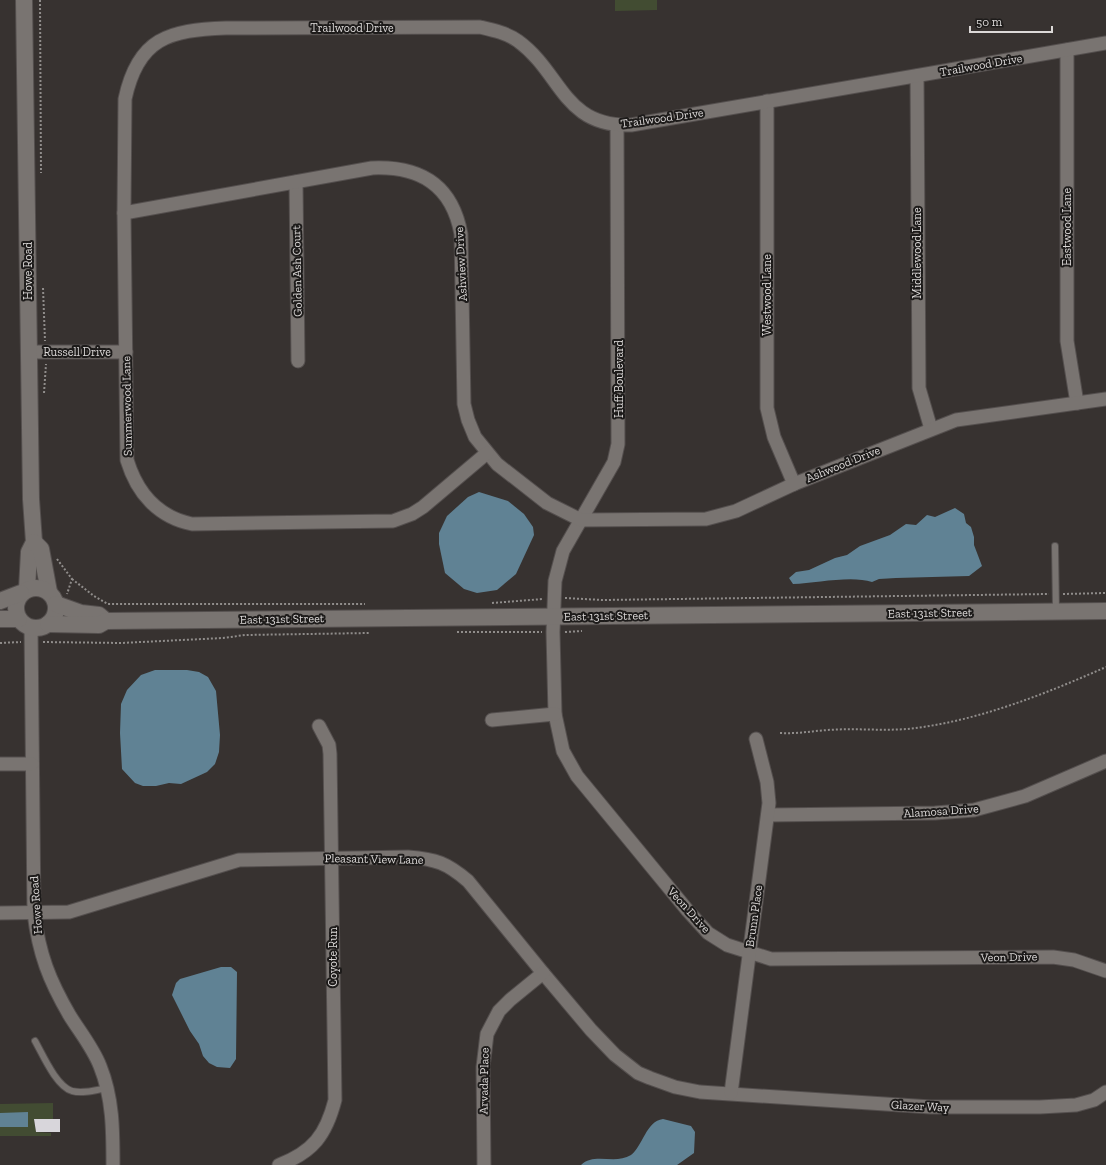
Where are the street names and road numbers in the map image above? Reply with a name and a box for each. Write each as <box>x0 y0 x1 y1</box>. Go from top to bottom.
street label: Trailwood Drive <box>310 21 394 35</box>
street label: Trailwood Drive <box>939 51 1024 79</box>
street label: Trailwood Drive <box>620 105 705 131</box>
street label: Eastwood Lane <box>1060 188 1074 266</box>
street label: Middlewood Lane <box>910 207 924 299</box>
street label: Golden Ash Court <box>289 225 305 317</box>
street label: Ashview Drive <box>452 226 470 302</box>
street label: Howe Road <box>21 242 35 300</box>
street label: Westwood Lane <box>760 254 774 336</box>
street label: Huff Boulevard <box>612 340 626 418</box>
street label: Russell Drive <box>43 345 111 359</box>
street label: Summerwood Lane <box>119 356 135 456</box>
street label: Ashwood Drive <box>804 443 882 485</box>
street label: East 131st Street <box>888 605 973 621</box>
street label: East 131st Street <box>564 608 649 624</box>
street label: East 131st Street <box>240 611 325 627</box>
street label: Alamosa Drive <box>903 801 979 821</box>
street label: Pleasant View Lane <box>324 851 424 867</box>
street label: Howe Road <box>27 875 45 934</box>
street label: Veon Drive <box>664 884 713 936</box>
street label: Brunn Place <box>743 884 765 948</box>
street label: Coyote Run <box>326 927 340 987</box>
street label: Veon Drive <box>980 950 1038 965</box>
street label: Arvada Place <box>476 1047 492 1115</box>
street label: Glazer Way <box>891 1097 950 1115</box>

